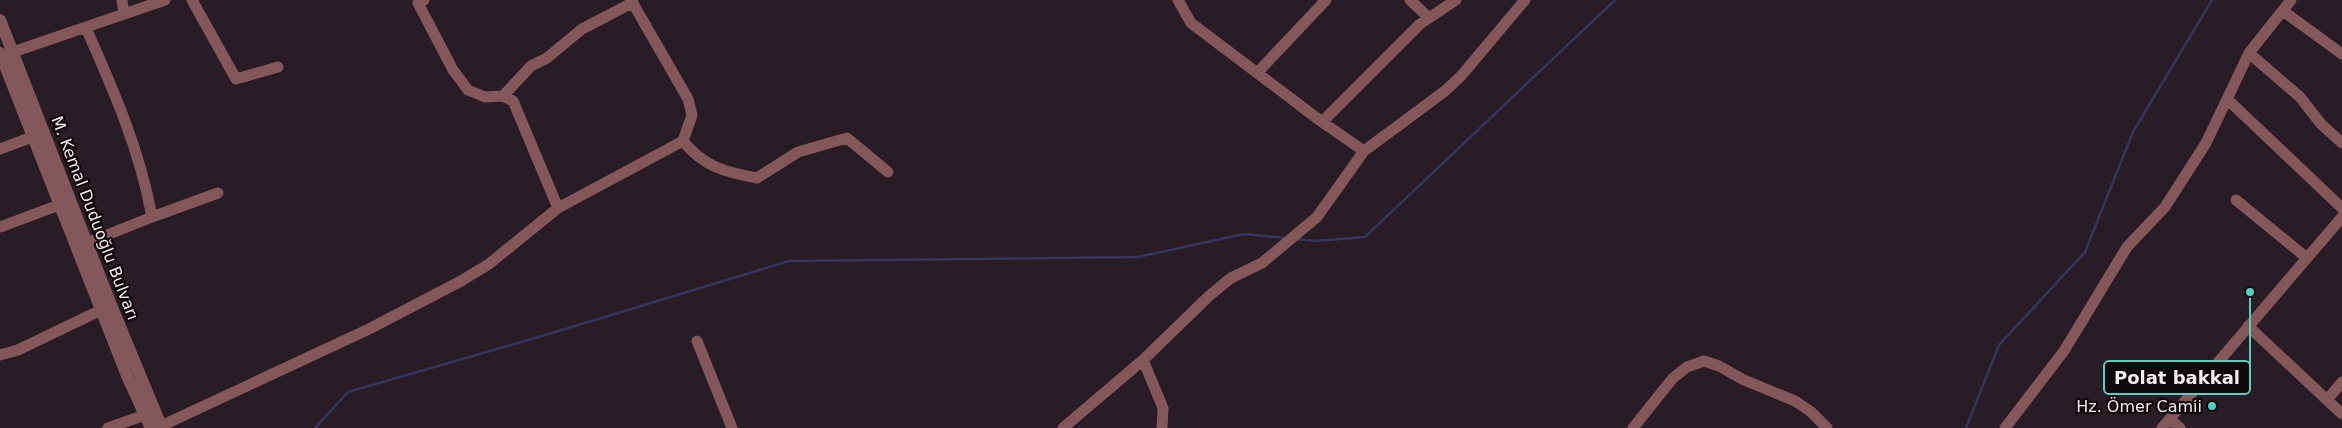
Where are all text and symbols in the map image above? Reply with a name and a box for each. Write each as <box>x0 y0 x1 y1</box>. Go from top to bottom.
street label: M. Kemal Duduoğlu Bulvarı <box>47 113 143 323</box>
callout: Polat bakkal <box>2104 361 2250 394</box>
text: Polat bakkal <box>2114 367 2240 388</box>
place label: Hz. Ömer Camii <box>2076 397 2202 416</box>
marker: Hz. Ömer Camii <box>2206 400 2218 412</box>

